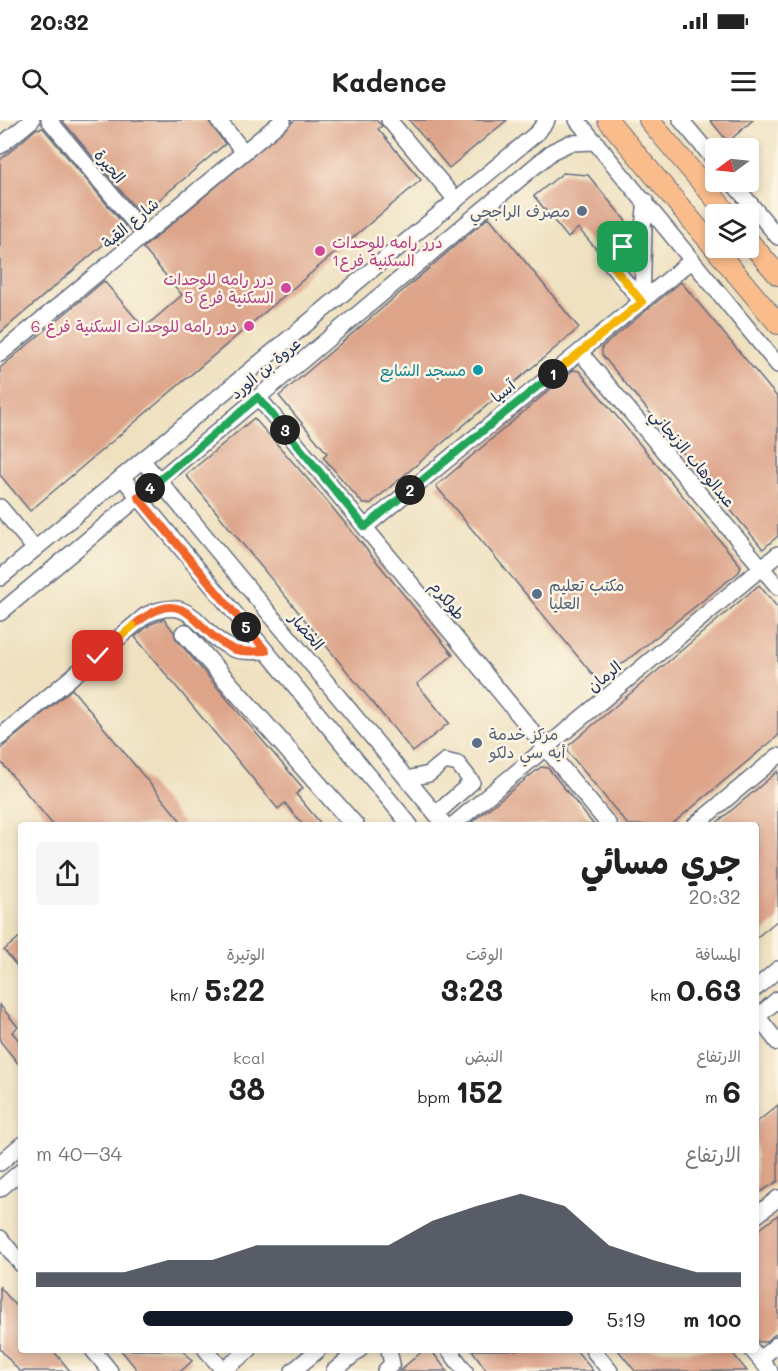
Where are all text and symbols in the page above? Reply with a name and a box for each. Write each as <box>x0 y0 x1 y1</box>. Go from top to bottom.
text: 20:32 <box>30 7 89 36</box>
text: Kadence <box>331 64 447 99</box>
icon: search <box>18 65 51 98</box>
icon: menu <box>727 65 760 98</box>
north arrow <box>705 138 759 192</box>
map controls <box>705 138 759 258</box>
street label: الحيرة <box>90 144 131 187</box>
street label: شارع القبة <box>97 193 164 254</box>
place label: مصرف الراجحي <box>470 200 570 226</box>
marker: مصرف الراجحي <box>575 204 589 218</box>
button: layers <box>705 204 759 258</box>
pin <box>597 221 648 272</box>
icon: arrive <box>606 230 639 263</box>
place label: درر رامه للوحدات السكنية فرع1 <box>332 231 443 272</box>
marker: درر رامه للوحدات السكنية فرع1 <box>313 244 327 258</box>
place label: درر رامه للوحدات السكنية فرع 5 <box>163 268 274 309</box>
marker: درر رامه للوحدات السكنية فرع 5 <box>279 281 293 295</box>
place label: درر رامه للوحدات السكنية فرع 6 <box>31 315 237 338</box>
marker: درر رامه للوحدات السكنية فرع 6 <box>242 319 256 333</box>
street label: عروة بن الورد <box>225 332 305 404</box>
place label: مسجد الشايع <box>380 359 466 382</box>
pin: 1 <box>538 359 568 389</box>
marker: مسجد الشايع <box>471 363 485 377</box>
text: 1 <box>549 363 557 384</box>
street label: آسيا <box>486 374 520 407</box>
street label: عبدالوهاب الزنجاني <box>642 404 741 514</box>
pin: 3 <box>270 415 300 445</box>
text: 3 <box>280 419 290 440</box>
pin: 4 <box>135 473 165 503</box>
pin: 2 <box>395 475 425 505</box>
text: 4 <box>145 477 155 498</box>
text: 2 <box>406 479 414 500</box>
place label: مكتب تعليم العليا <box>549 574 624 613</box>
street label: طولكرم <box>424 576 471 626</box>
marker: مكتب تعليم العليا <box>530 587 544 601</box>
street label: الخضار <box>284 606 329 654</box>
pin: 5 <box>231 612 261 642</box>
text: 5 <box>241 616 251 637</box>
pin <box>72 630 123 681</box>
icon: check <box>81 639 114 672</box>
street label: الرمان <box>582 655 625 696</box>
place label: مركز خدمة أيه سي دلكو <box>488 723 565 767</box>
marker: مركز خدمة أيه سي دلكو <box>470 736 484 750</box>
text: جري مسائي <box>581 839 741 882</box>
button: share <box>36 842 99 905</box>
text: 20:32 <box>688 883 741 909</box>
text: الوتيرة <box>226 943 265 964</box>
text: الوقت <box>466 943 503 964</box>
text: المسافة <box>695 943 741 964</box>
text: 5:22 <box>204 969 265 1009</box>
text: 3:23 <box>441 969 503 1009</box>
text: 0.63 <box>676 969 741 1009</box>
text: /km <box>170 984 204 1005</box>
text: km <box>650 984 676 1005</box>
text: النبض <box>465 1045 503 1066</box>
text: الارتفاع <box>696 1045 741 1066</box>
text: kcal <box>233 1047 265 1068</box>
text: 38 <box>228 1068 265 1108</box>
text: 152 <box>455 1071 503 1111</box>
text: 6 <box>723 1071 741 1111</box>
text: bpm <box>417 1086 455 1107</box>
text: m <box>705 1086 723 1107</box>
text: 34–40 m <box>36 1140 122 1166</box>
text: الارتفاع <box>685 1141 741 1167</box>
text: 5:19 <box>606 1306 645 1332</box>
text: 100 m <box>683 1306 741 1332</box>

